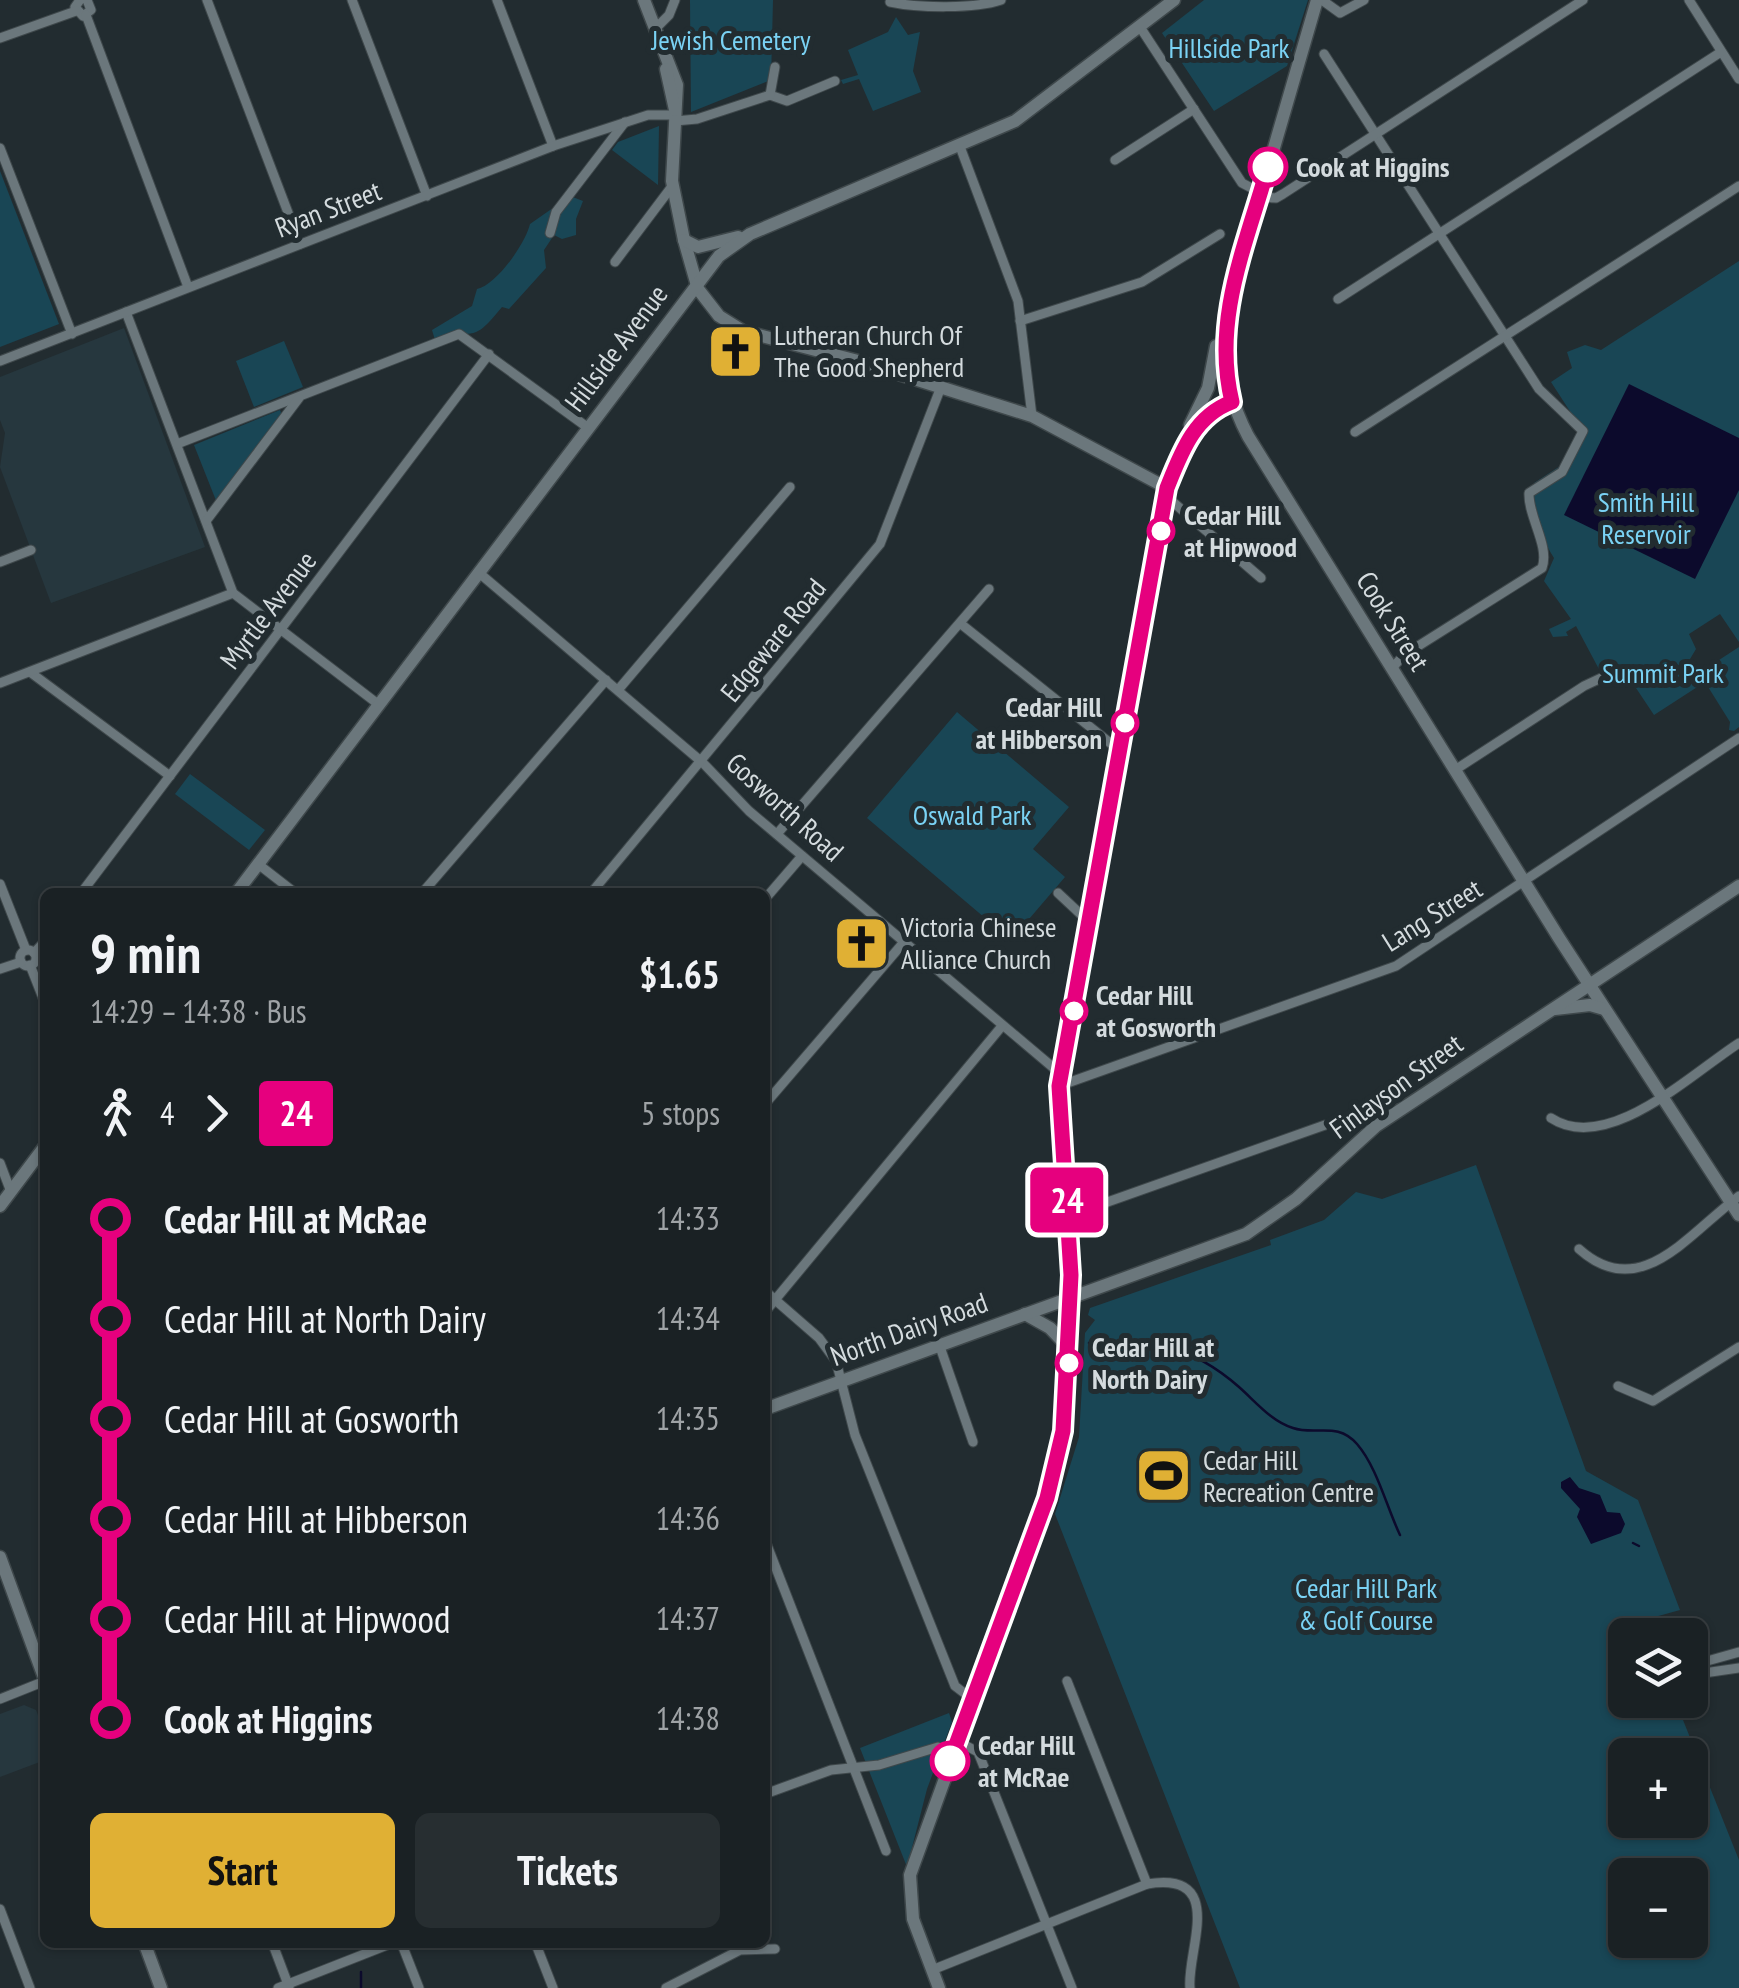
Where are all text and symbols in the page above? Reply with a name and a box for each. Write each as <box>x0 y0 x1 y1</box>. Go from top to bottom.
park label: Jewish Cemetery <box>650 21 811 58</box>
park label: Hillside Park <box>1169 29 1290 66</box>
marker: Cook at Higgins <box>1249 148 1287 186</box>
place label: Cook at Higgins <box>1296 148 1450 185</box>
street label: Ryan Street <box>270 171 386 246</box>
street label: Hillside Avenue <box>556 277 675 418</box>
place label: Lutheran Church Of The Good Shepherd <box>774 316 964 385</box>
church icon: Lutheran Church Of The Good Shepherd <box>705 321 765 381</box>
park label: Smith Hill Reservoir <box>1598 483 1695 552</box>
place label: Cedar Hill at Hipwood <box>1184 496 1297 565</box>
marker: Cedar Hill at Hipwood <box>1148 518 1174 544</box>
street label: Myrtle Avenue <box>211 543 324 676</box>
street label: Cook Street <box>1349 564 1439 678</box>
street label: Edgeware Road <box>712 570 834 709</box>
park label: Summit Park <box>1602 654 1724 691</box>
place label: Cedar Hill at Hibberson <box>975 688 1102 757</box>
marker: Cedar Hill at Hibberson <box>1112 710 1138 736</box>
street label: Gosworth Road <box>719 744 852 869</box>
park label: Oswald Park <box>913 796 1032 833</box>
street label: Lang Street <box>1375 869 1489 960</box>
place label: Victoria Chinese Alliance Church <box>900 908 1057 977</box>
church icon: Victoria Chinese Alliance Church <box>832 913 892 973</box>
text: 9 min <box>90 917 201 988</box>
text: $1.65 <box>639 949 720 998</box>
place label: Cedar Hill at Gosworth <box>1096 976 1216 1045</box>
text: 14:29 – 14:38 · Bus <box>90 990 307 1032</box>
marker: Cedar Hill at Gosworth <box>1061 998 1087 1024</box>
street label: Finlayson Street <box>1322 1025 1470 1146</box>
icon: walk <box>90 1086 145 1141</box>
icon: forward <box>189 1086 244 1141</box>
text: 24 <box>279 1090 313 1136</box>
text: 4 <box>160 1092 174 1134</box>
text: 5 stops <box>641 1092 720 1134</box>
line badge: 24 <box>1022 1168 1112 1232</box>
text: 24 <box>1050 1177 1084 1223</box>
text: Cedar Hill at McRae <box>164 1194 427 1243</box>
text: 14:33 <box>656 1197 720 1239</box>
street label: North Dairy Road <box>825 1283 992 1374</box>
text: Cedar Hill at North Dairy <box>164 1294 486 1343</box>
text: 14:34 <box>656 1297 720 1339</box>
place label: Cedar Hill at North Dairy <box>1092 1328 1214 1397</box>
marker: Cedar Hill at North Dairy <box>1056 1350 1082 1376</box>
text: Cedar Hill at Gosworth <box>164 1394 459 1443</box>
text: 14:35 <box>656 1397 720 1439</box>
place label: Cedar Hill Recreation Centre <box>1203 1441 1374 1510</box>
sports icon: Cedar Hill Recreation Centre <box>1134 1446 1194 1506</box>
text: Cedar Hill at Hibberson <box>164 1494 468 1543</box>
text: 14:36 <box>656 1497 720 1539</box>
park label: Cedar Hill Park & Golf Course <box>1295 1569 1437 1638</box>
text: Cedar Hill at Hipwood <box>164 1594 450 1643</box>
text: 14:37 <box>656 1597 720 1639</box>
map controls <box>1608 1618 1708 1958</box>
button: layers <box>1608 1618 1708 1718</box>
text: Cook at Higgins <box>164 1694 373 1743</box>
text: 14:38 <box>656 1697 720 1739</box>
place label: Cedar Hill at McRae <box>978 1726 1075 1795</box>
button: + <box>1608 1738 1708 1838</box>
marker: Cedar Hill at McRae <box>931 1742 969 1780</box>
button: Start <box>90 1813 395 1928</box>
button: Tickets <box>415 1813 720 1928</box>
button: − <box>1608 1858 1708 1958</box>

